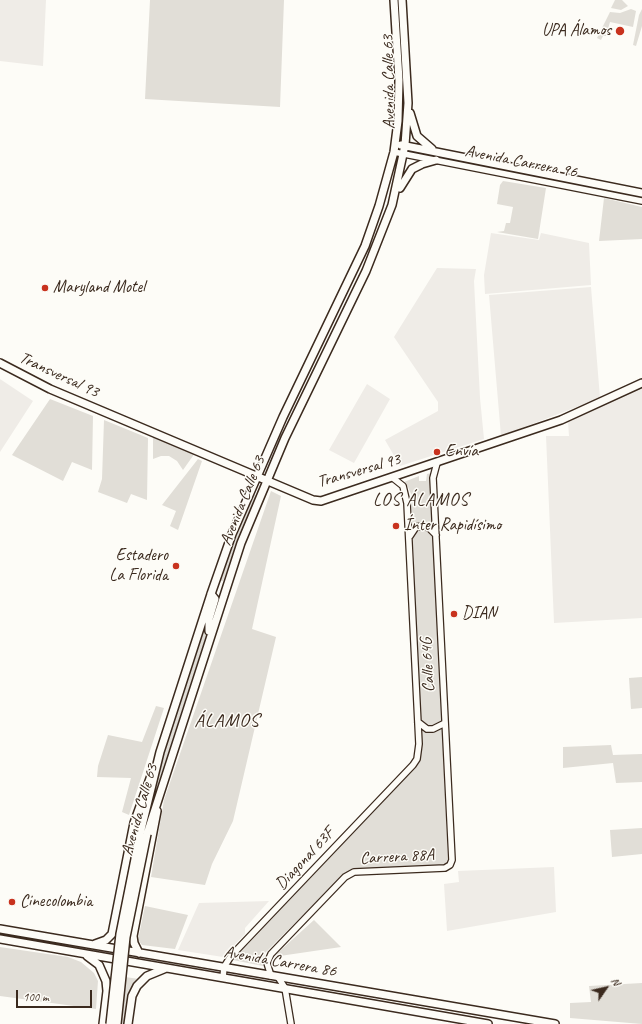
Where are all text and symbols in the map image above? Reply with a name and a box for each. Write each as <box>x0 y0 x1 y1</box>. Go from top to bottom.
place label: UPA Álamos <box>542 21 611 41</box>
marker: UPA Álamos <box>614 25 626 37</box>
street label: Avenida Calle 63 <box>378 35 400 129</box>
street label: Avenida Carrera 96 <box>463 141 579 183</box>
place label: Maryland Motel <box>53 278 145 298</box>
marker: Maryland Motel <box>40 283 50 293</box>
street label: Transversal 93 <box>16 348 102 402</box>
place label: Envía <box>445 442 478 462</box>
marker: Envía <box>432 447 442 457</box>
street label: Transversal 93 <box>315 449 403 493</box>
street label: Avenida Calle 63 <box>216 453 270 549</box>
district label: LOS ÁLAMOS <box>374 489 468 511</box>
place label: Ínter Rapidísimo <box>404 516 501 536</box>
marker: Ínter Rapidísimo <box>391 521 401 531</box>
place label: Estadero La Florida <box>109 546 168 586</box>
marker: Estadero La Florida <box>171 561 181 571</box>
place label: DIAN <box>462 604 496 624</box>
marker: DIAN <box>449 609 459 619</box>
street label: Calle 64G <box>416 637 440 693</box>
district label: ÁLAMOS <box>195 710 259 732</box>
street label: Avenida Calle 63 <box>117 762 163 858</box>
street label: Diagonal 63F <box>271 824 339 894</box>
street label: Carrera 88A <box>359 845 435 869</box>
place label: Cinecolombia <box>20 892 92 912</box>
marker: Cinecolombia <box>7 897 17 907</box>
street label: Avenida Carrera 86 <box>222 942 338 982</box>
north arrow <box>586 968 626 1008</box>
text: N <box>608 975 624 988</box>
scale bar <box>18 982 94 1008</box>
text: 100 m <box>23 989 49 1005</box>

